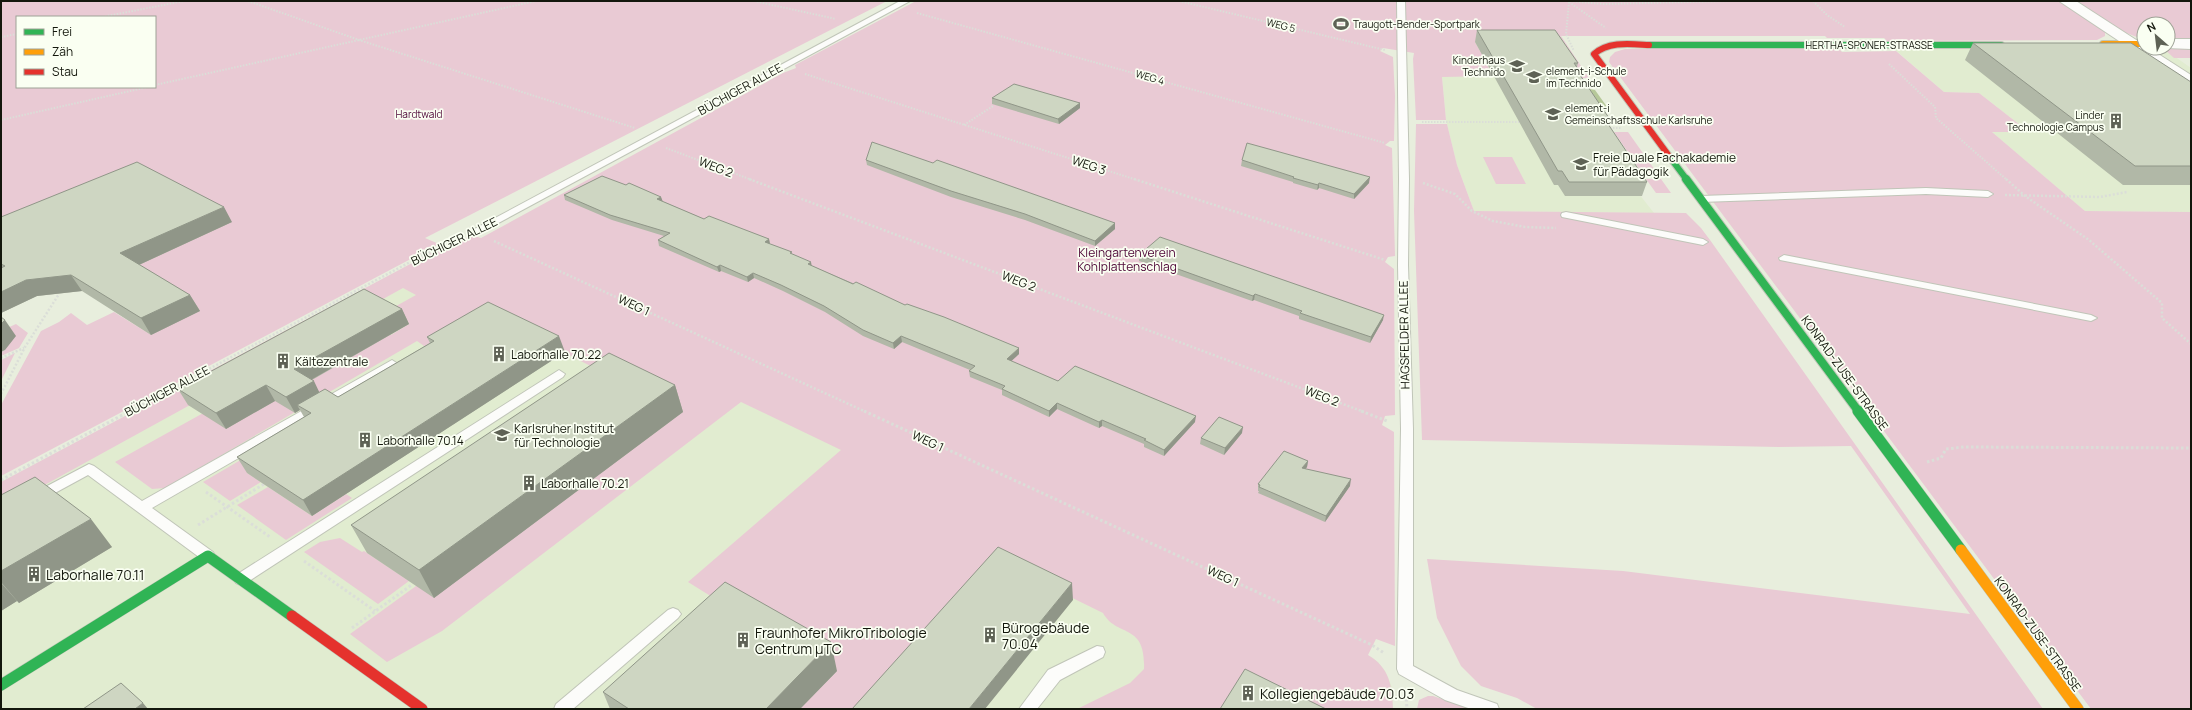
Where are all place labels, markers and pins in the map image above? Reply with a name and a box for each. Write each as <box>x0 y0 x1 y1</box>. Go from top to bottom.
sports icon: Traugott-Bender-Sportpark <box>1332 15 1350 33</box>
place label: Traugott-Bender-Sportpark <box>1353 17 1481 31</box>
place label: Kinderhaus Technido <box>1453 53 1505 79</box>
school or university icon: Kinderhaus Technido <box>1508 57 1526 75</box>
place label: element-i-Schule im Technido <box>1546 64 1627 90</box>
school or university icon: element-i-Schule im Technido <box>1525 68 1543 86</box>
place label: element-i Gemeinschaftsschule Karlsruhe <box>1565 101 1712 127</box>
school or university icon: element-i Gemeinschaftsschule Karlsruhe <box>1544 105 1562 123</box>
place label: Linder Technologie Campus <box>2007 108 2104 134</box>
building icon: Linder Technologie Campus <box>2107 112 2125 130</box>
place label: Freie Duale Fachakademie für Pädagogik <box>1593 149 1736 180</box>
school or university icon: Freie Duale Fachakademie für Pädagogik <box>1572 155 1590 173</box>
building icon: Laborhalle 70.22 <box>490 345 508 363</box>
place label: Laborhalle 70.22 <box>511 346 601 363</box>
building icon: Kältezentrale <box>274 352 292 370</box>
place label: Kältezentrale <box>295 353 368 370</box>
place label: Karlsruher Institut für Technologie <box>514 420 614 451</box>
school or university icon: Karlsruher Institut für Technologie <box>493 426 511 444</box>
building icon: Laborhalle 70.14 <box>356 431 374 449</box>
place label: Laborhalle 70.14 <box>377 432 464 449</box>
building icon: Laborhalle 70.21 <box>520 474 538 492</box>
place label: Laborhalle 70.21 <box>541 475 629 492</box>
building icon: Laborhalle 70.11 <box>25 565 43 583</box>
place label: Laborhalle 70.11 <box>46 565 145 584</box>
place label: Bürogebäude 70.04 <box>1002 618 1089 653</box>
place label: Fraunhofer MikroTribologie Centrum µTC <box>755 623 927 658</box>
building icon: Bürogebäude 70.04 <box>981 626 999 644</box>
building icon: Fraunhofer MikroTribologie Centrum µTC <box>734 631 752 649</box>
building icon: Kollegiengebäude 70.03 <box>1239 684 1257 702</box>
place label: Kollegiengebäude 70.03 <box>1260 684 1414 703</box>

